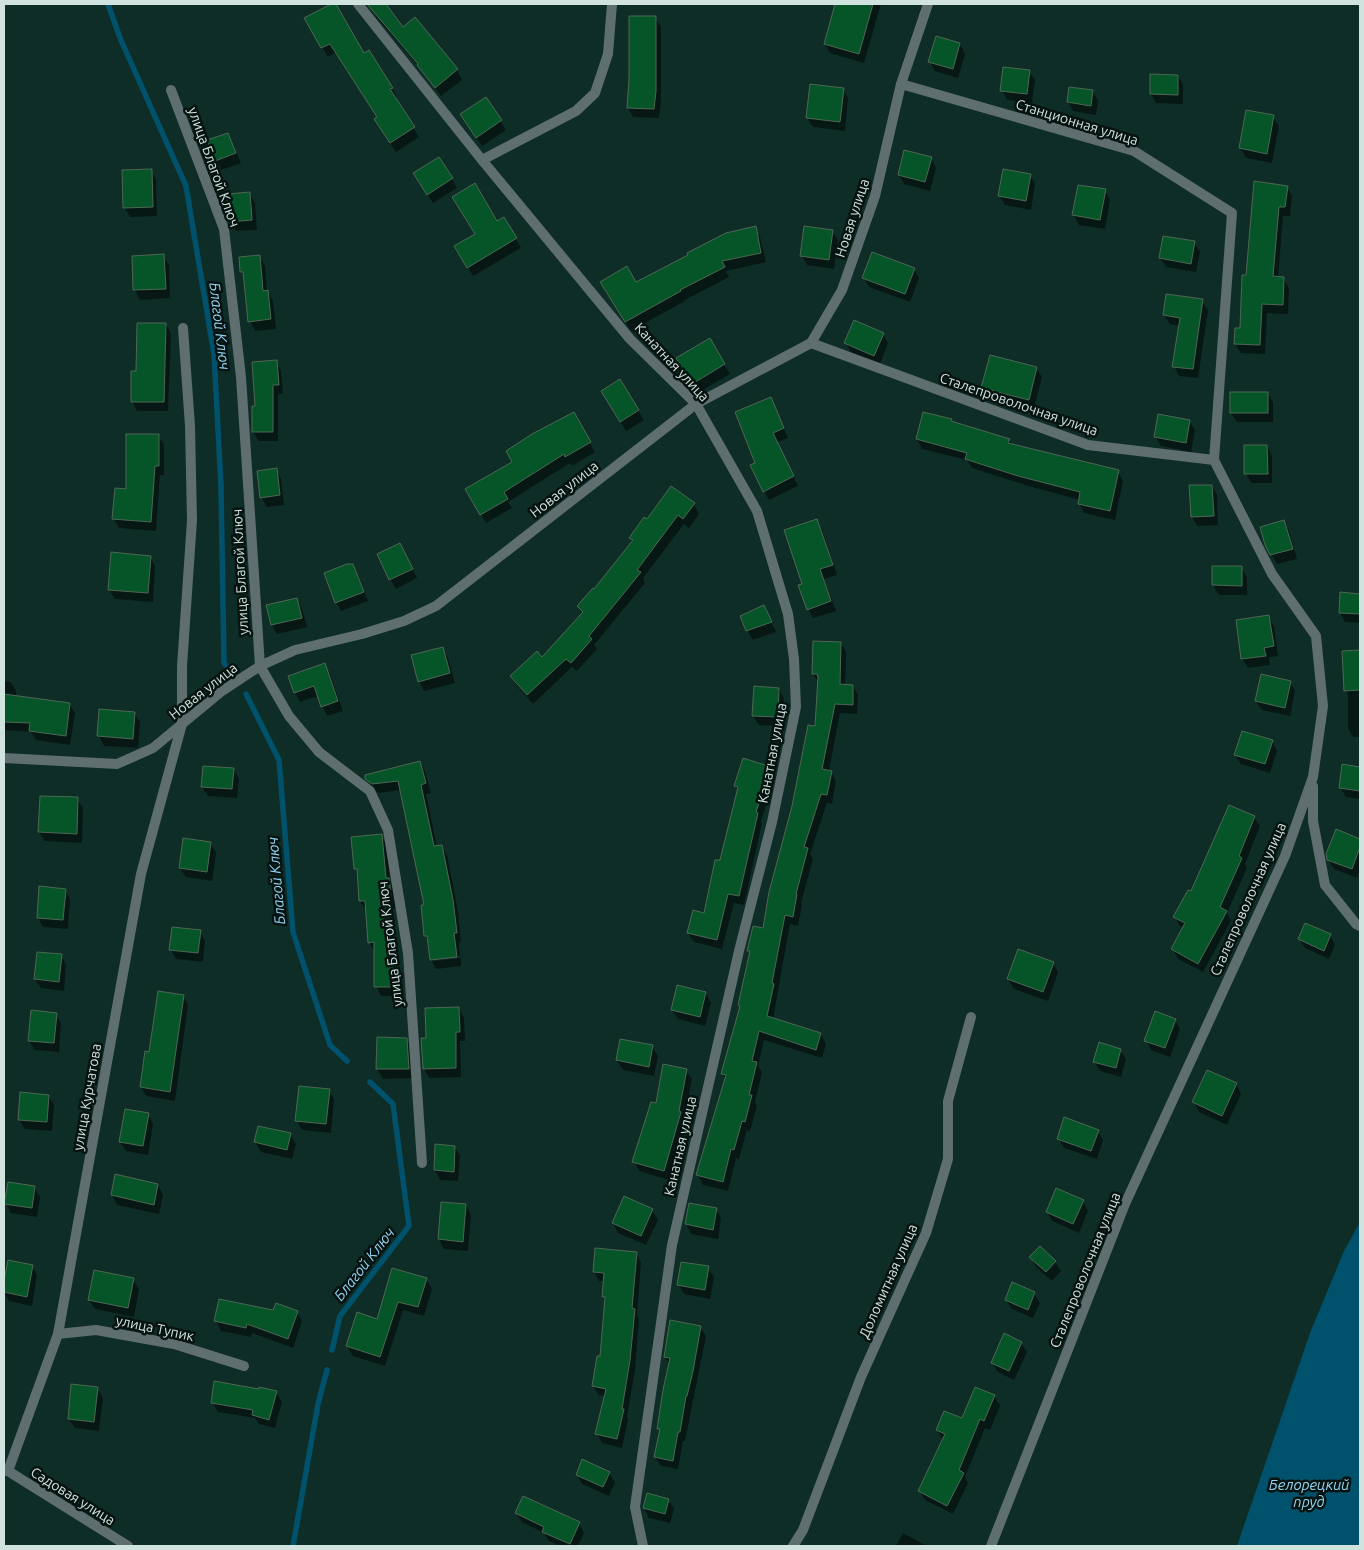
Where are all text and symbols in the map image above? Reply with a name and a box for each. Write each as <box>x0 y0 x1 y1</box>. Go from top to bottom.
street label: Станционная улица <box>1014 96 1140 148</box>
street label: улица Благой Ключ <box>185 105 243 229</box>
street label: Новая улица <box>832 177 872 259</box>
water label: Благой Ключ <box>206 281 234 371</box>
street label: Канатная улица <box>631 319 713 405</box>
street label: Сталепроволочная улица <box>938 369 1100 439</box>
street label: Новая улица <box>527 457 601 521</box>
street label: улица Благой Ключ <box>229 508 251 636</box>
street label: Новая улица <box>166 659 240 723</box>
street label: Канатная улица <box>754 702 790 804</box>
street label: Сталепроволочная улица <box>1207 820 1289 978</box>
water label: Благой Ключ <box>264 836 288 926</box>
street label: улица Благой Ключ <box>374 880 406 1008</box>
street label: улица Курчатова <box>70 1042 104 1152</box>
street label: Канатная улица <box>661 1095 699 1197</box>
street label: Сталепроволочная улица <box>1046 1190 1124 1350</box>
street label: Доломитная улица <box>856 1221 920 1341</box>
water label: Благой Ключ <box>330 1224 398 1304</box>
street label: улица Тупик <box>114 1312 196 1344</box>
street label: Садовая улица <box>28 1464 118 1528</box>
water label: Белорецкий пруд <box>1269 1476 1349 1510</box>

